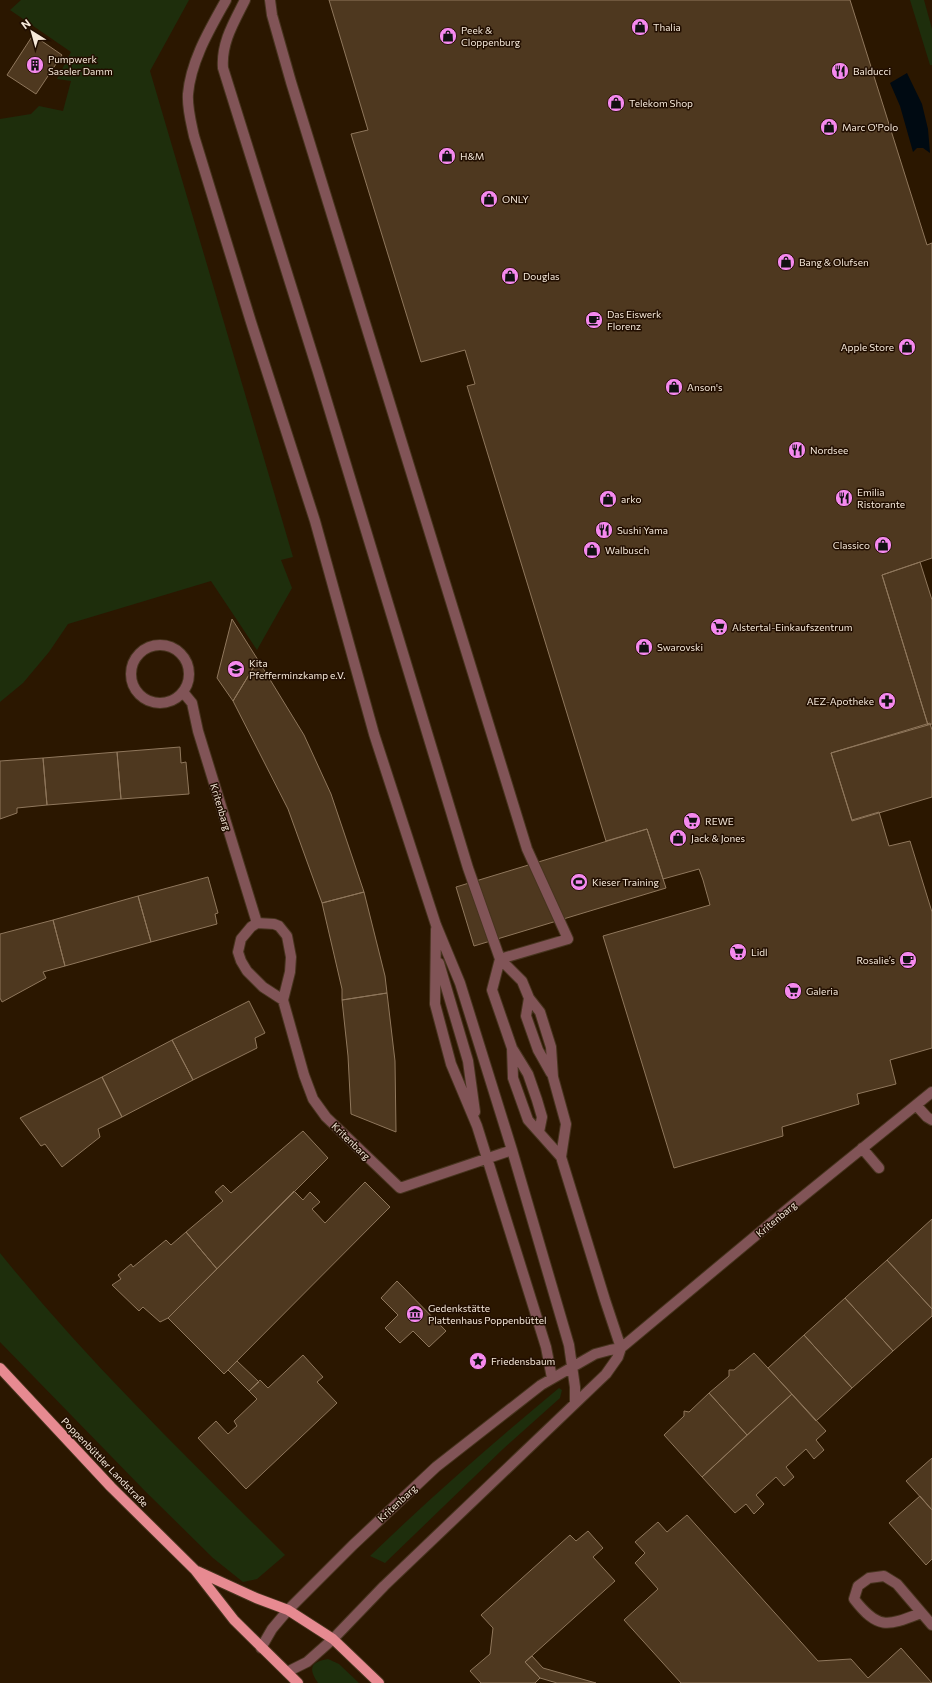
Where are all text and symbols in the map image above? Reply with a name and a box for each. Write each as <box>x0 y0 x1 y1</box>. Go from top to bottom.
north arrow <box>12 12 52 52</box>
text: N <box>18 16 33 31</box>
shop icon: Thalia <box>630 17 650 37</box>
place label: Thalia <box>653 21 681 33</box>
place label: Peek & Cloppenburg <box>461 24 521 48</box>
shop icon: Peek & Cloppenburg <box>438 26 458 46</box>
place label: Pumpwerk Saseler Damm <box>48 53 113 77</box>
building icon: Pumpwerk Saseler Damm <box>25 55 45 75</box>
restaurant icon: Balducci <box>830 61 850 81</box>
place label: Balducci <box>853 65 891 77</box>
shop icon: Telekom Shop <box>606 93 626 113</box>
place label: Telekom Shop <box>629 97 693 109</box>
shop icon: Marc O'Polo <box>819 117 839 137</box>
place label: Marc O'Polo <box>842 121 898 133</box>
shop icon: H&M <box>437 146 457 166</box>
place label: H&M <box>460 150 484 162</box>
shop icon: ONLY <box>479 189 499 209</box>
place label: ONLY <box>502 193 529 205</box>
shop icon: Bang & Olufsen <box>776 252 796 272</box>
place label: Bang & Olufsen <box>799 256 869 268</box>
shop icon: Douglas <box>500 266 520 286</box>
place label: Douglas <box>523 270 560 282</box>
place label: Das Eiswerk Florenz <box>607 308 662 332</box>
cafe icon: Das Eiswerk Florenz <box>584 310 604 330</box>
shop icon: Apple Store <box>897 337 917 357</box>
place label: Apple Store <box>841 341 894 353</box>
shop icon: Anson's <box>664 377 684 397</box>
place label: Anson's <box>687 381 723 393</box>
restaurant icon: Nordsee <box>787 440 807 460</box>
place label: Nordsee <box>810 444 848 456</box>
place label: Emilia Ristorante <box>857 486 905 510</box>
restaurant icon: Emilia Ristorante <box>834 488 854 508</box>
shop icon: arko <box>598 489 618 509</box>
place label: arko <box>621 493 641 505</box>
restaurant icon: Sushi Yama <box>594 520 614 540</box>
place label: Sushi Yama <box>617 524 668 536</box>
shop icon: Classico <box>873 535 893 555</box>
place label: Classico <box>833 539 870 551</box>
shop icon: Walbusch <box>582 540 602 560</box>
place label: Walbusch <box>605 544 649 556</box>
supermarket icon: Alstertal-Einkaufszentrum <box>709 617 729 637</box>
place label: Alstertal-Einkaufszentrum <box>732 621 853 633</box>
shop icon: Swarovski <box>634 637 654 657</box>
place label: Swarovski <box>657 641 703 653</box>
place label: Kita Pfefferminzkamp e.V. <box>249 657 346 681</box>
school or university icon: Kita Pfefferminzkamp e.V. <box>226 659 246 679</box>
pharmacy icon: AEZ-Apotheke <box>877 691 897 711</box>
place label: AEZ-Apotheke <box>807 695 874 707</box>
street label: Kritenbarg <box>208 782 234 833</box>
supermarket icon: REWE <box>682 811 702 831</box>
place label: REWE <box>705 815 734 827</box>
shop icon: Jack & Jones <box>668 828 688 848</box>
place label: Jack & Jones <box>691 832 746 844</box>
sports icon: Kieser Training <box>569 872 589 892</box>
place label: Kieser Training <box>592 876 660 888</box>
supermarket icon: Lidl <box>728 942 748 962</box>
place label: Lidl <box>751 946 768 958</box>
cafe icon: Rosalie’s <box>898 950 918 970</box>
place label: Rosalie’s <box>857 954 895 966</box>
supermarket icon: Galeria <box>783 981 803 1001</box>
place label: Galeria <box>806 985 838 997</box>
street label: Kritenbarg <box>329 1120 373 1163</box>
street label: Kritenbarg <box>753 1198 799 1239</box>
place label: Gedenkstätte Plattenhaus Poppenbüttel <box>428 1302 547 1326</box>
museum icon: Gedenkstätte Plattenhaus Poppenbüttel <box>405 1304 425 1324</box>
place icon: Friedensbaum <box>468 1351 488 1371</box>
place label: Friedensbaum <box>491 1355 555 1367</box>
street label: Poppenbüttler Landstraße <box>59 1415 151 1509</box>
street label: Kritenbarg <box>375 1482 419 1524</box>

